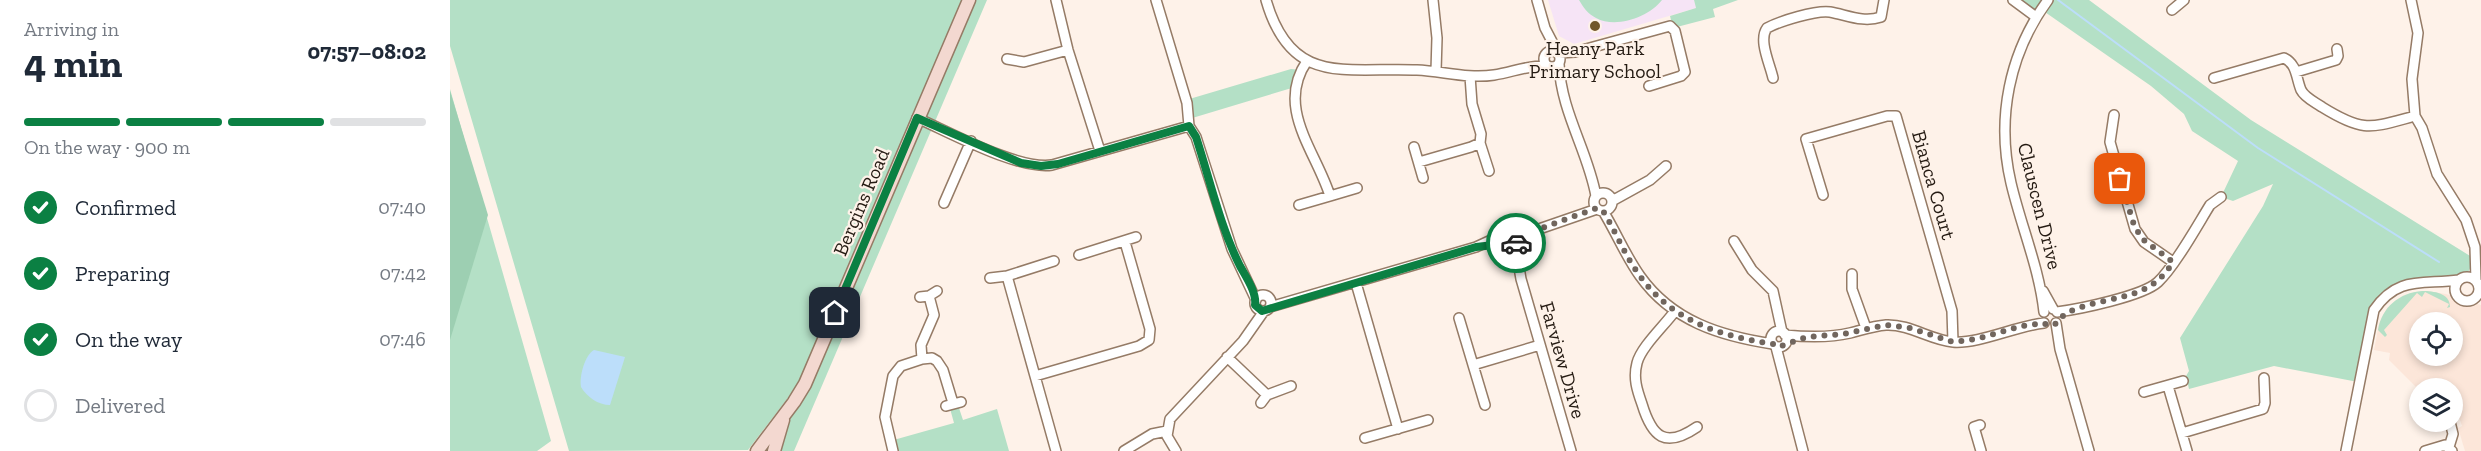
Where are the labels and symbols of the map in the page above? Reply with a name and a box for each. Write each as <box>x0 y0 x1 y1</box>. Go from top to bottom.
marker: Heany Park Primary School <box>1588 19 1602 33</box>
place label: Heany Park Primary School <box>1529 36 1661 83</box>
street label: Bianca Court <box>1907 128 1961 243</box>
street label: Clauscen Drive <box>2013 140 2067 272</box>
street label: Bergins Road <box>828 145 894 259</box>
pin <box>2094 153 2145 204</box>
courier <box>1486 213 1546 273</box>
pin <box>809 287 860 338</box>
street label: Farview Drive <box>1535 299 1591 421</box>

